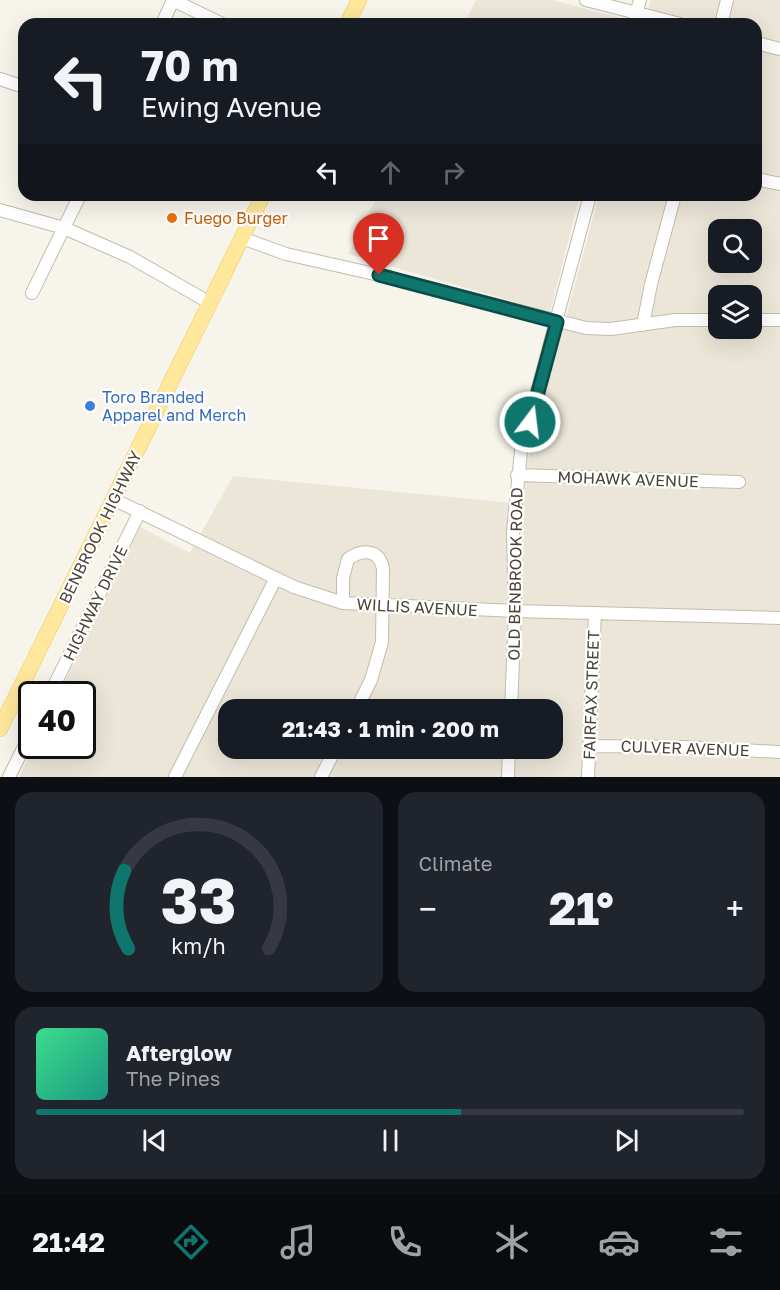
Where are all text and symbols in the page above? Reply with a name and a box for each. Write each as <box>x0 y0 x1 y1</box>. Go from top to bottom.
text: 70 m <box>141 40 238 90</box>
icon: left <box>42 42 120 120</box>
text: Ewing Avenue <box>141 91 322 123</box>
icon: left <box>311 156 344 189</box>
icon: ahead <box>374 156 407 189</box>
icon: right <box>437 156 470 189</box>
place label: Fuego Burger <box>184 208 288 228</box>
marker: Fuego Burger <box>165 211 179 225</box>
pin <box>353 213 404 275</box>
map controls <box>708 219 762 339</box>
button: search <box>708 219 762 273</box>
icon: arrive <box>362 222 395 255</box>
button: layers <box>708 285 762 339</box>
place label: Toro Branded Apparel and Merch <box>102 387 246 425</box>
position arrow <box>498 390 562 454</box>
marker: Toro Branded Apparel and Merch <box>83 399 97 413</box>
street label: BENBROOK HIGHWAY <box>54 447 146 607</box>
street label: MOHAWK AVENUE <box>557 467 699 491</box>
street label: OLD BENBROOK ROAD <box>503 487 527 661</box>
street label: HIGHWAY DRIVE <box>58 542 132 664</box>
street label: WILLIS AVENUE <box>356 594 478 620</box>
street label: FAIRFAX STREET <box>579 630 603 760</box>
speed limit sign: 40 <box>18 681 96 759</box>
text: 21:43 · 1 min · 200 m <box>282 715 499 742</box>
street label: CULVER AVENUE <box>620 736 750 760</box>
text: Climate <box>419 851 492 875</box>
text: 33 <box>161 862 237 937</box>
text: 21° <box>549 881 614 935</box>
text: − <box>419 889 437 928</box>
text: + <box>726 889 744 928</box>
text: km/h <box>171 933 226 959</box>
text: Afterglow <box>126 1039 232 1066</box>
text: The Pines <box>126 1066 220 1090</box>
icon: previous <box>138 1124 171 1157</box>
icon: pause <box>374 1124 407 1157</box>
icon: next <box>610 1124 643 1157</box>
icon: directions <box>170 1221 212 1263</box>
icon: music <box>277 1221 319 1263</box>
icon: phone <box>384 1221 426 1263</box>
icon: climate <box>491 1221 533 1263</box>
icon: car <box>598 1221 640 1263</box>
icon: filters <box>705 1221 747 1263</box>
text: 21:42 <box>33 1226 105 1258</box>

